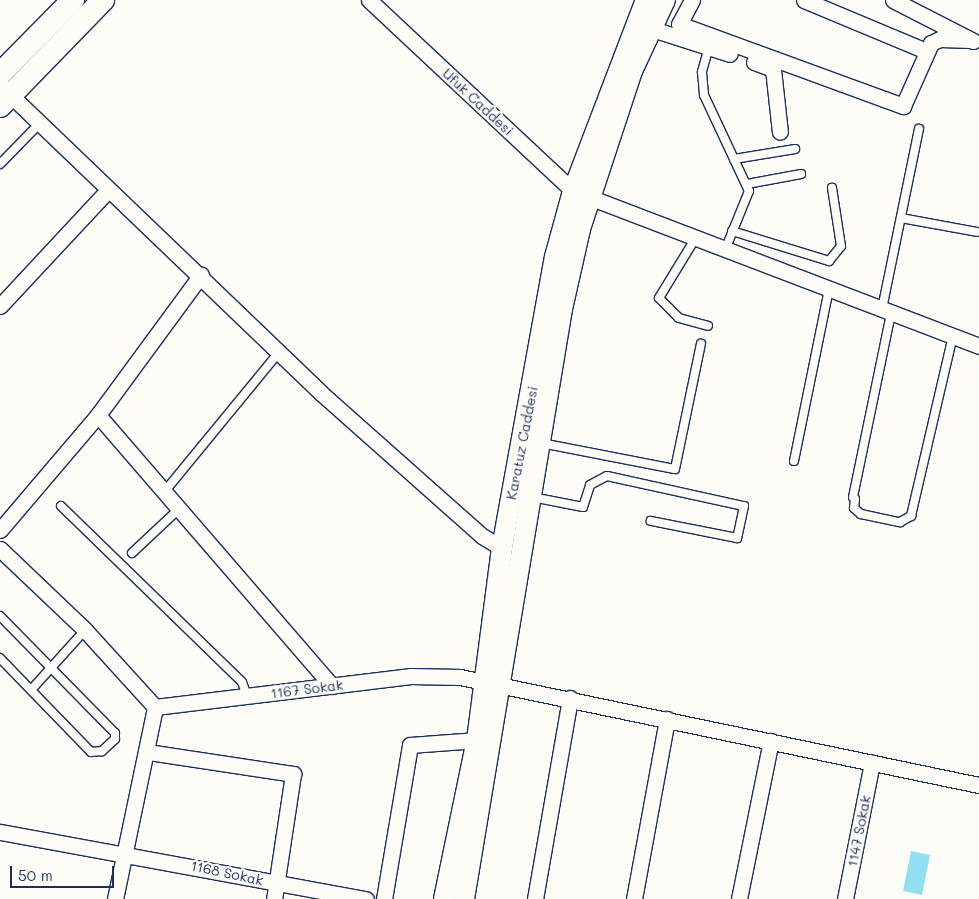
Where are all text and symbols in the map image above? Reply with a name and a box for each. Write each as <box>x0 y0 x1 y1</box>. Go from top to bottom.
street label: Ufuk Caddesi <box>439 65 517 139</box>
street label: Karatuz Caddesi <box>503 385 541 501</box>
street label: 1167 Sokak <box>270 676 344 702</box>
street label: 1147 Sokak <box>844 794 874 868</box>
scale bar <box>12 856 116 888</box>
street label: 1168 Sokak <box>189 857 265 889</box>
text: 50 m <box>18 865 53 885</box>

